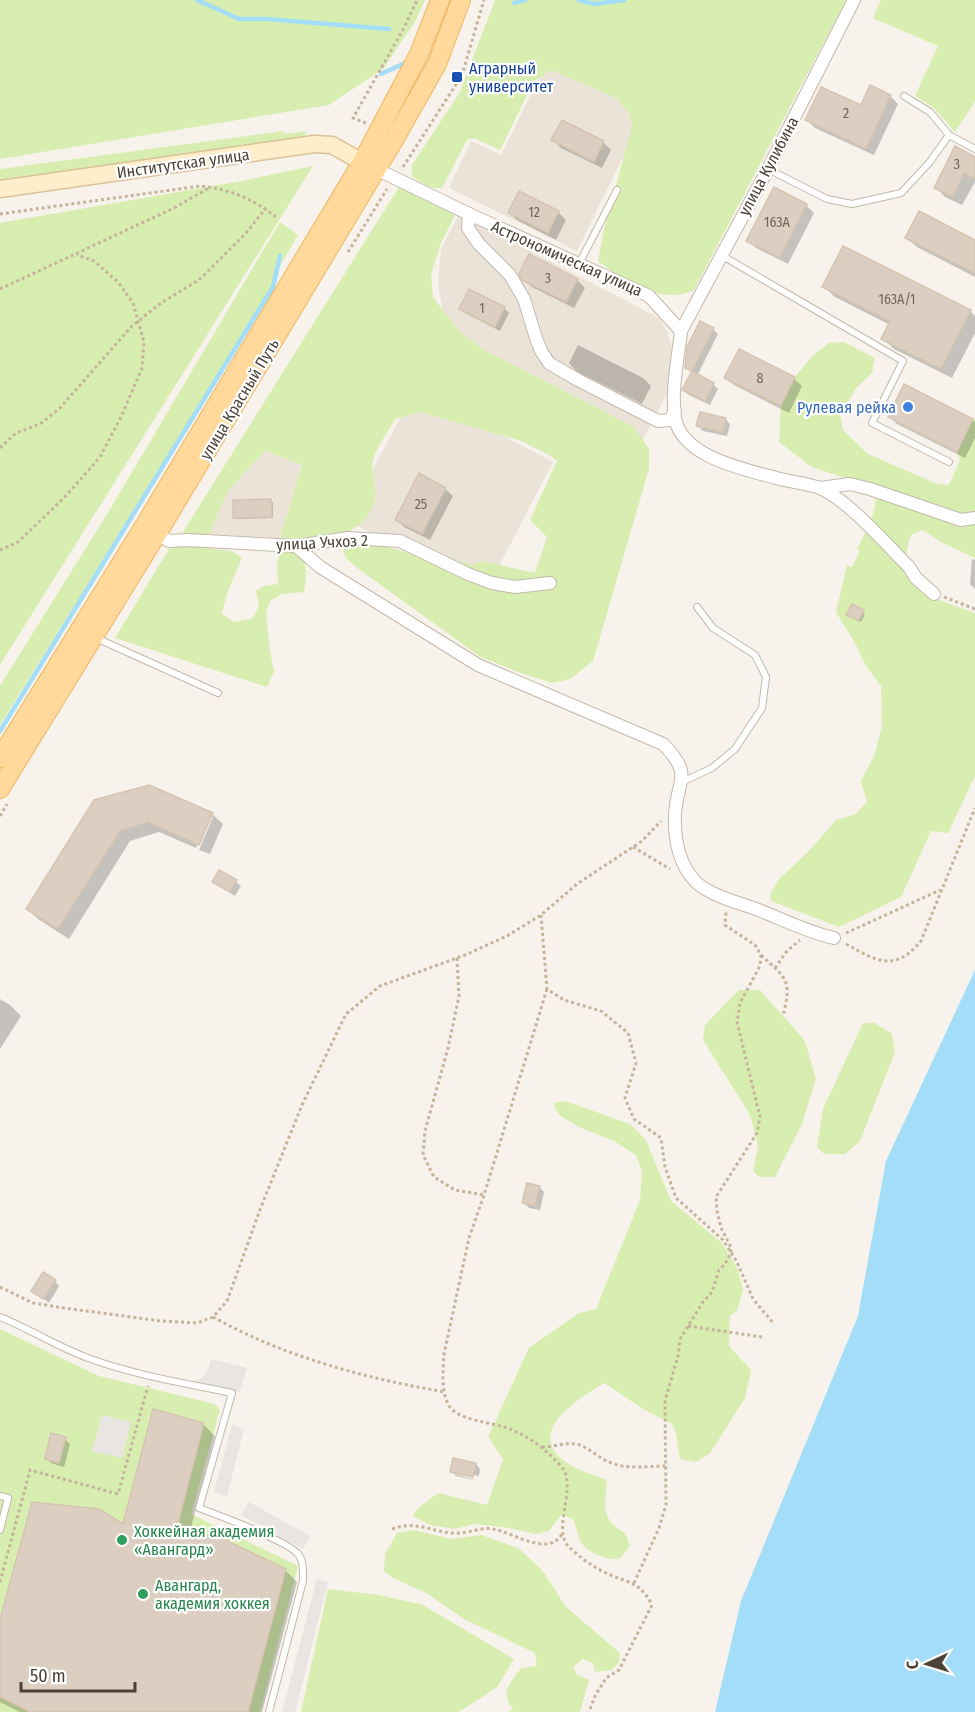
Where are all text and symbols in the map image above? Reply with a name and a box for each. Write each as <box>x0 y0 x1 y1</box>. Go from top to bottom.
place label: Аграрный университет <box>469 59 554 96</box>
marker: Аграрный университет <box>450 70 464 84</box>
house number: 2 <box>843 105 849 122</box>
street label: улица Кулибина <box>734 113 803 219</box>
street label: Институтская улица <box>116 145 251 182</box>
house number: 3 <box>954 156 960 173</box>
house number: 12 <box>528 204 540 221</box>
house number: 163А <box>764 214 791 231</box>
street label: Астрономическая улица <box>488 217 645 300</box>
house number: 3 <box>545 270 551 287</box>
house number: 163А/1 <box>878 291 916 308</box>
house number: 1 <box>479 300 485 317</box>
street label: улица Красный Путь <box>196 335 283 463</box>
house number: 8 <box>757 370 764 387</box>
place label: Рулевая рейка <box>797 398 896 417</box>
marker: Рулевая рейка <box>901 400 915 414</box>
house number: 25 <box>415 496 427 513</box>
street label: улица Учхоз 2 <box>276 531 368 554</box>
place label: Хоккейная академия «Авангард» <box>134 1522 275 1559</box>
marker: Хоккейная академия «Авангард» <box>115 1533 129 1547</box>
place label: Авангард, академия хоккея <box>155 1576 270 1613</box>
marker: Авангард, академия хоккея <box>136 1587 150 1601</box>
north arrow <box>897 1634 957 1694</box>
scale bar <box>21 1655 135 1693</box>
text: С <box>903 1660 922 1670</box>
text: 50 m <box>30 1665 66 1687</box>

